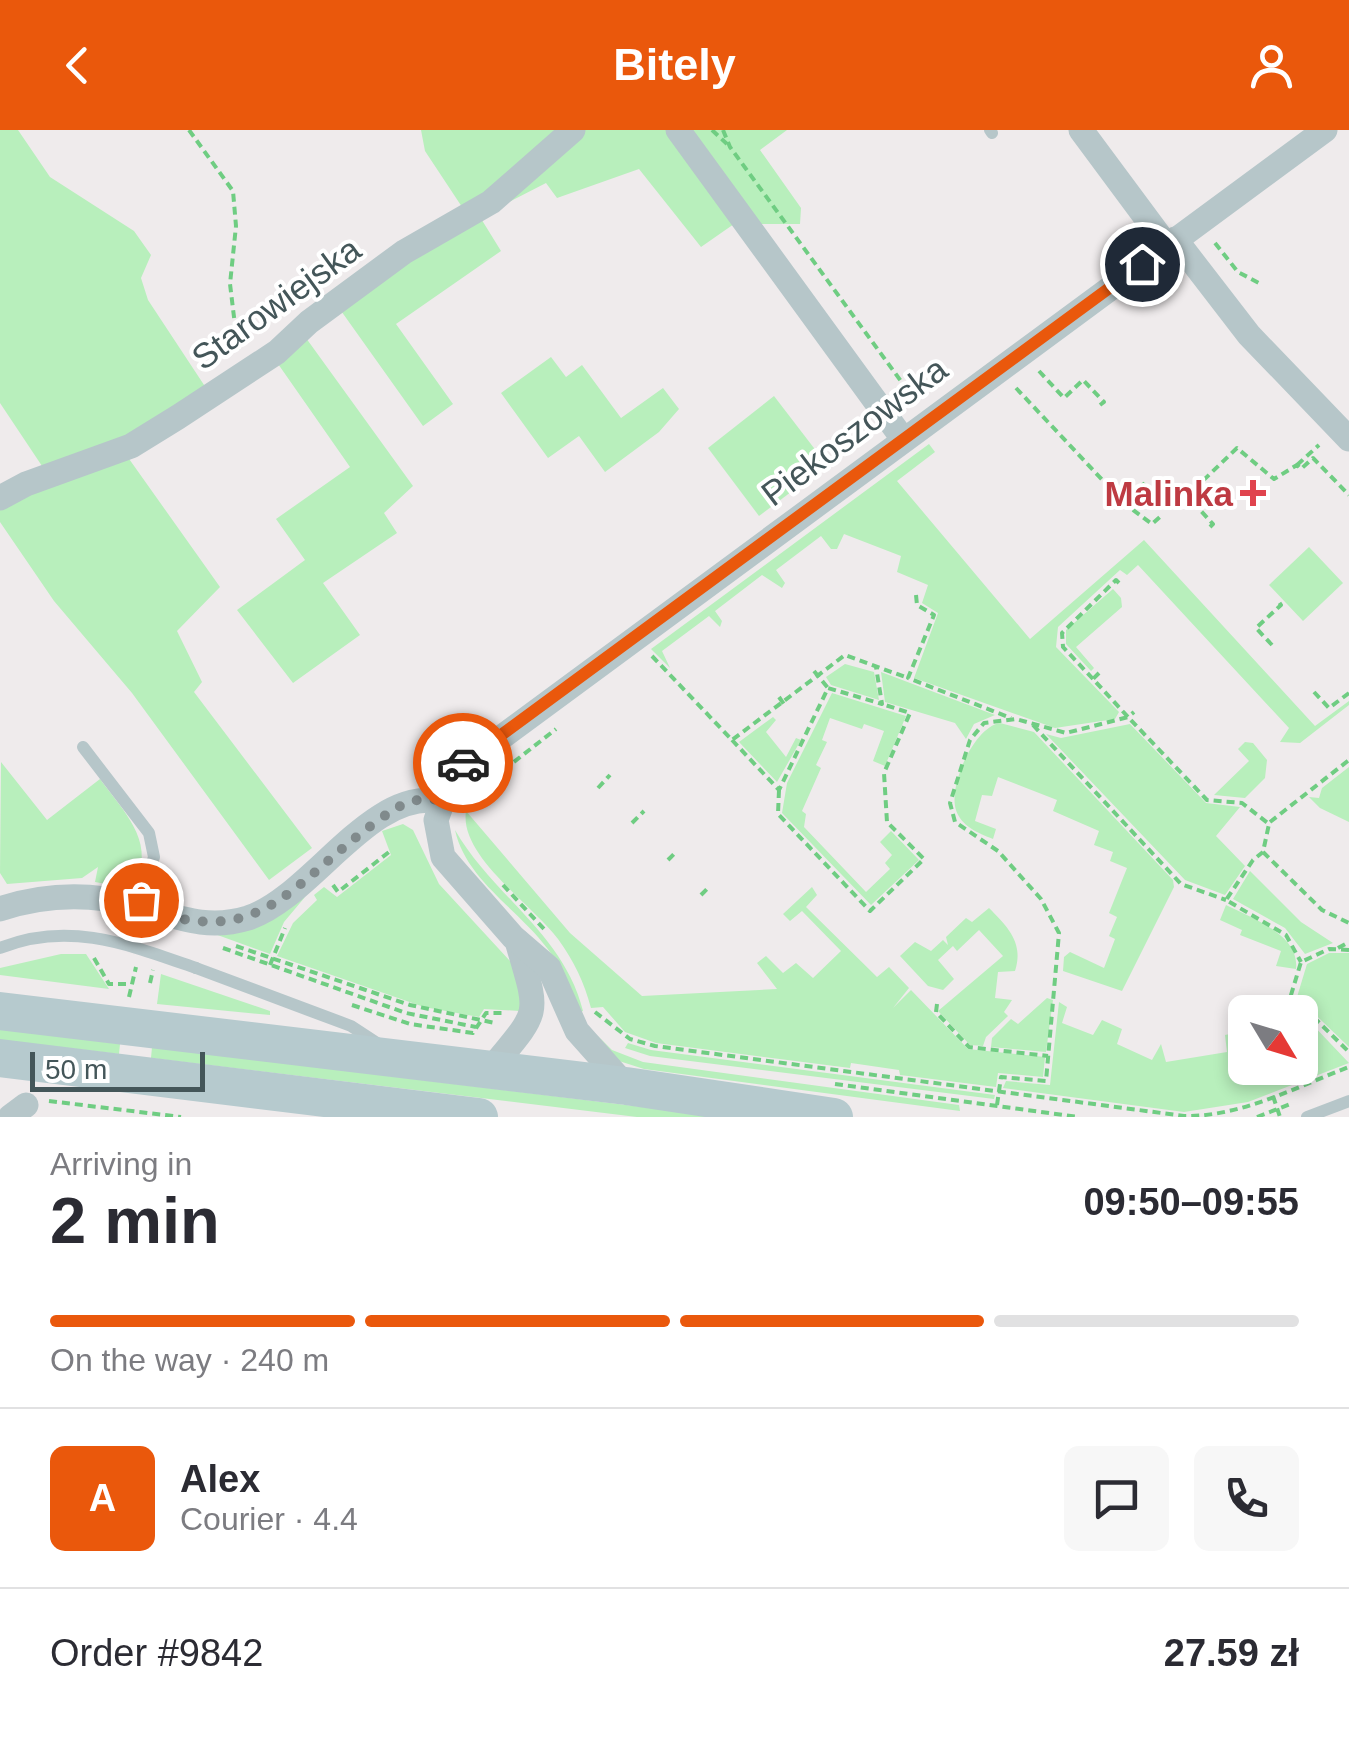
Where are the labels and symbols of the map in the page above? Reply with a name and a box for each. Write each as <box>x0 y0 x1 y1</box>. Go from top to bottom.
pin <box>1100 222 1185 307</box>
street label: Starowiejska <box>184 229 368 377</box>
street label: Piekoszowska <box>754 348 955 513</box>
place label: Malinka <box>1105 474 1234 513</box>
marker: Malinka <box>1242 482 1264 504</box>
courier <box>413 713 513 813</box>
pin <box>99 858 184 943</box>
north arrow <box>1228 995 1318 1085</box>
scale bar <box>30 1047 205 1091</box>

